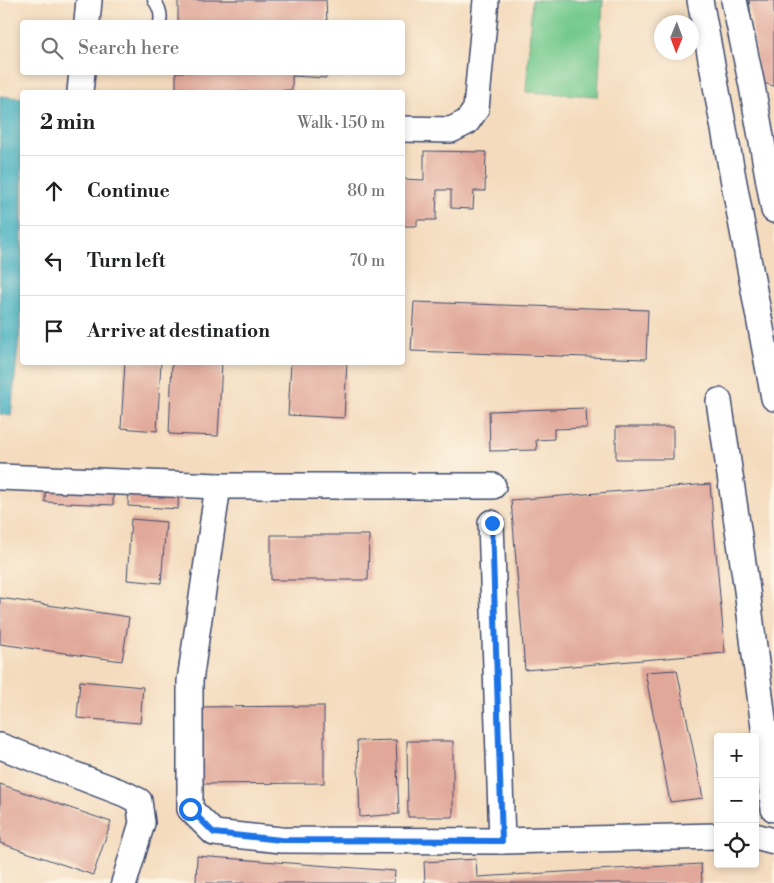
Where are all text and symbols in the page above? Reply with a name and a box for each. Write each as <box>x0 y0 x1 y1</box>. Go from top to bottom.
north arrow <box>654 15 699 60</box>
search box <box>20 20 405 75</box>
icon: search <box>38 34 66 62</box>
text: Search here <box>78 36 179 60</box>
text: 2 min <box>40 110 95 136</box>
text: Walk · 150 m <box>297 113 385 133</box>
icon: ahead <box>40 177 68 205</box>
text: Continue <box>87 179 170 203</box>
text: 80 m <box>347 181 385 201</box>
icon: left <box>40 247 68 275</box>
text: Turn left <box>87 249 166 273</box>
text: 70 m <box>349 251 385 271</box>
icon: arrive <box>40 317 68 345</box>
text: Arrive at destination <box>87 319 270 343</box>
route end <box>481 512 504 535</box>
map controls <box>714 733 759 868</box>
button: + <box>714 733 759 778</box>
button: − <box>714 778 759 823</box>
route start <box>179 798 202 821</box>
button: locate <box>714 823 759 868</box>

